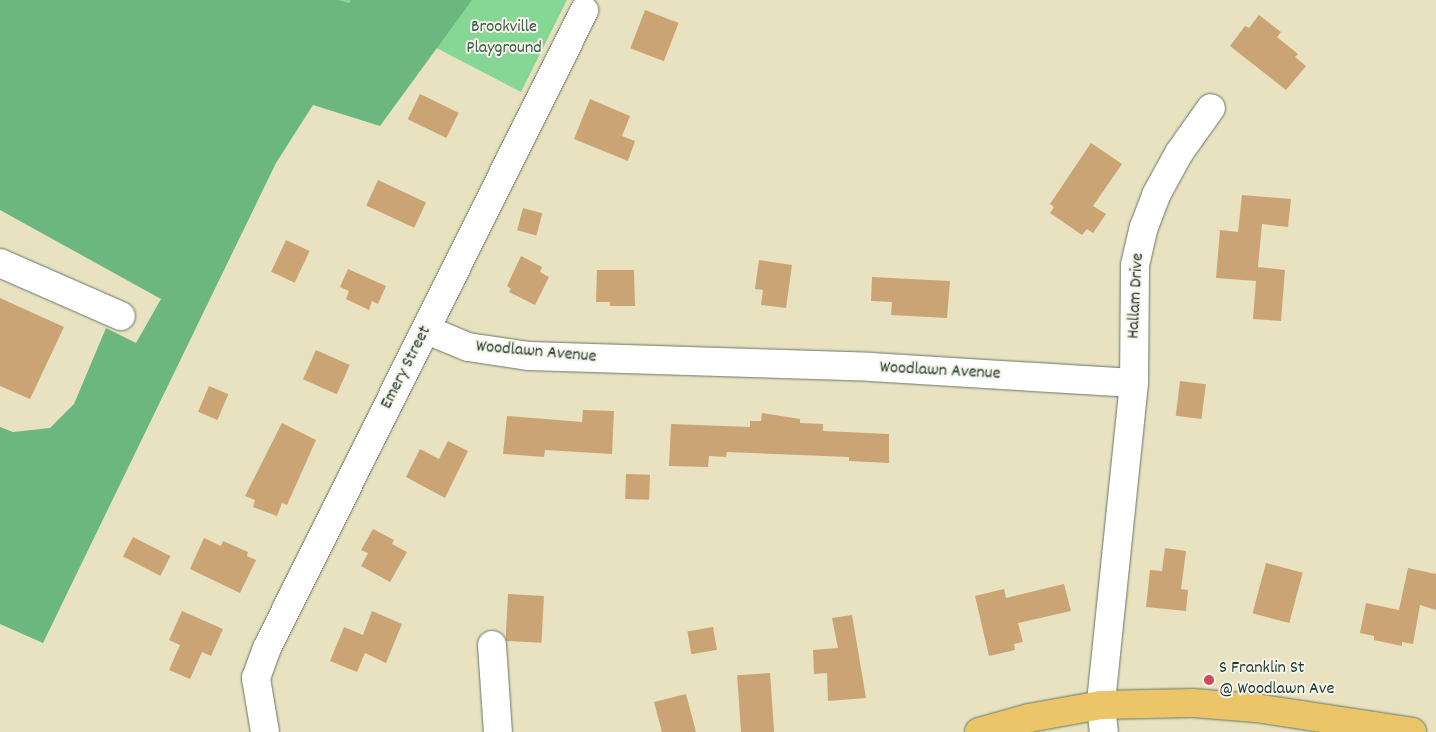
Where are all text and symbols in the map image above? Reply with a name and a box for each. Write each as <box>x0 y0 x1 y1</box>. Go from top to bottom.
park label: Brookville Playground <box>466 18 542 60</box>
street label: Hallam Drive <box>1124 253 1150 339</box>
street label: Emery Street <box>377 323 437 413</box>
street label: Woodlawn Avenue <box>475 337 597 369</box>
street label: Woodlawn Avenue <box>879 358 1001 386</box>
place label: S Franklin St @ Woodlawn Ave <box>1219 659 1334 702</box>
marker: S Franklin St @ Woodlawn Ave <box>1203 674 1215 686</box>

